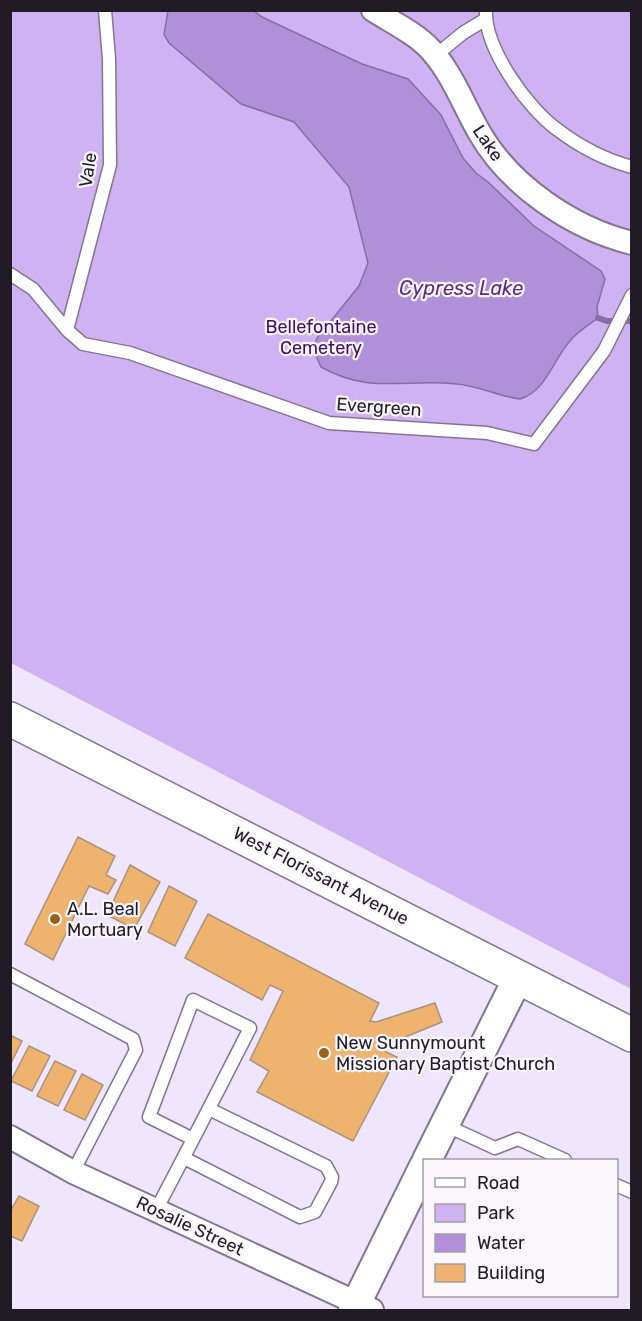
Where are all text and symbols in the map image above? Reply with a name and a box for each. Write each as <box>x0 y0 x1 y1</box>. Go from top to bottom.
street label: Lake <box>468 121 508 165</box>
street label: Vale <box>74 151 102 189</box>
water label: Cypress Lake <box>399 276 523 300</box>
park label: Bellefontaine Cemetery <box>265 316 377 359</box>
street label: Evergreen <box>336 393 422 421</box>
street label: West Florissant Avenue <box>229 822 413 930</box>
place label: A.L. Beal Mortuary <box>67 898 143 941</box>
marker: A.L. Beal Mortuary <box>48 912 62 926</box>
place label: New Sunnymount Missionary Baptist Church <box>336 1032 555 1075</box>
marker: New Sunnymount Missionary Baptist Church <box>317 1046 331 1060</box>
legend <box>423 1159 618 1297</box>
text: Road <box>477 1172 520 1194</box>
street label: Rosalie Street <box>133 1191 247 1261</box>
text: Park <box>477 1202 515 1224</box>
text: Water <box>477 1232 525 1254</box>
text: Building <box>477 1262 545 1284</box>

